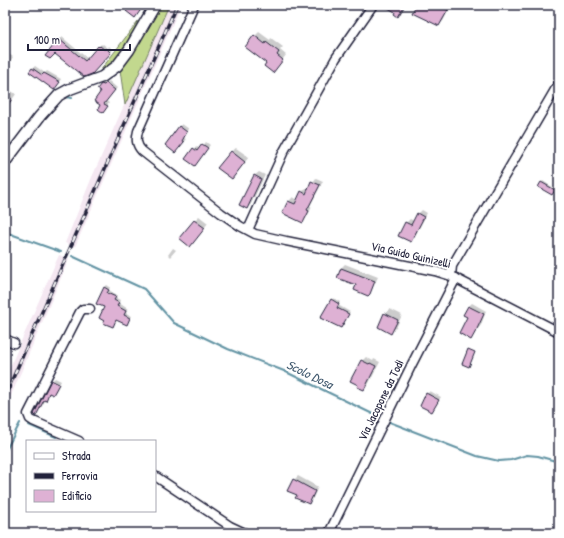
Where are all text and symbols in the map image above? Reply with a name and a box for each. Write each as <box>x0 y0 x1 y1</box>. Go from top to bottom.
scale bar <box>28 26 130 52</box>
text: 100 m <box>34 31 60 48</box>
street label: Via Guido Guinizelli <box>369 237 453 272</box>
water label: Scolo Dosa <box>284 355 338 394</box>
street label: Via Jacopone da Todi <box>354 356 408 443</box>
legend <box>26 440 156 512</box>
text: Strada <box>62 447 91 464</box>
text: Ferrovia <box>61 467 98 484</box>
text: Edificio <box>62 487 92 504</box>

